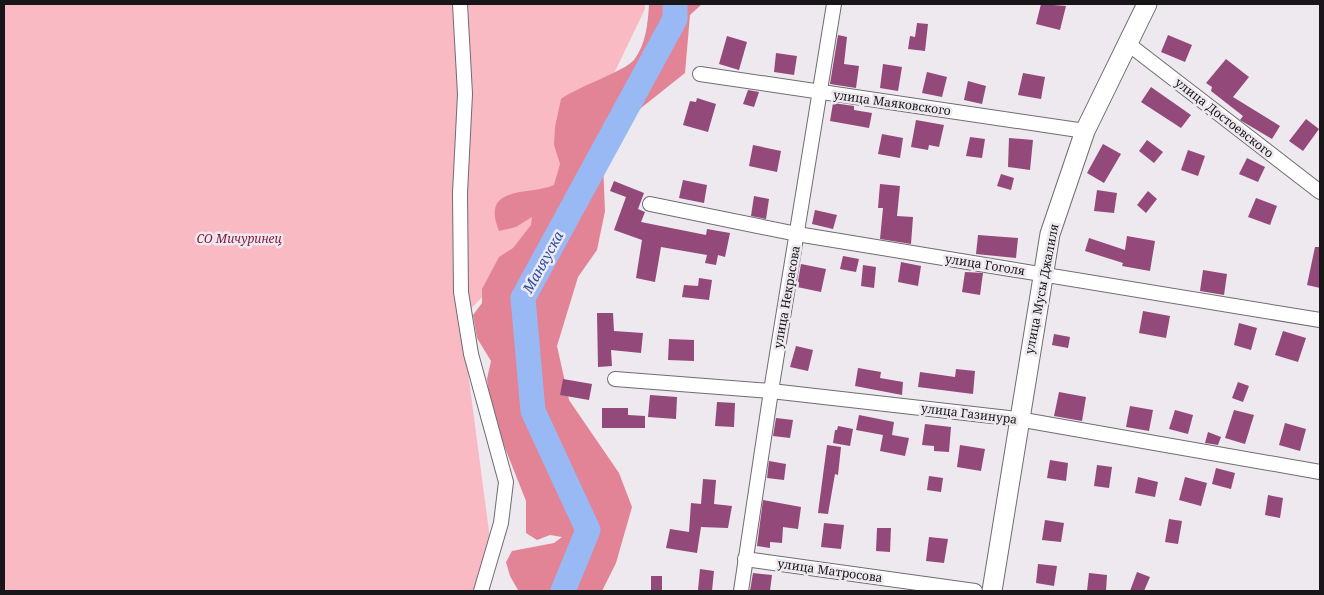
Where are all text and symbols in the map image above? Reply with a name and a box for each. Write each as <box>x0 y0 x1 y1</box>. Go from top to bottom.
street label: улица Достоевского <box>1171 74 1277 162</box>
street label: улица Маяковского <box>832 86 952 119</box>
street label: улица Мусы Джалиля <box>1021 222 1063 355</box>
water label: Маняуска <box>517 227 567 297</box>
park label: СО Мичуринец <box>196 230 282 247</box>
street label: улица Некрасова <box>769 244 804 350</box>
street label: улица Гоголя <box>944 250 1026 279</box>
street label: улица Газинура <box>920 399 1018 428</box>
street label: улица Матросова <box>777 555 884 586</box>

